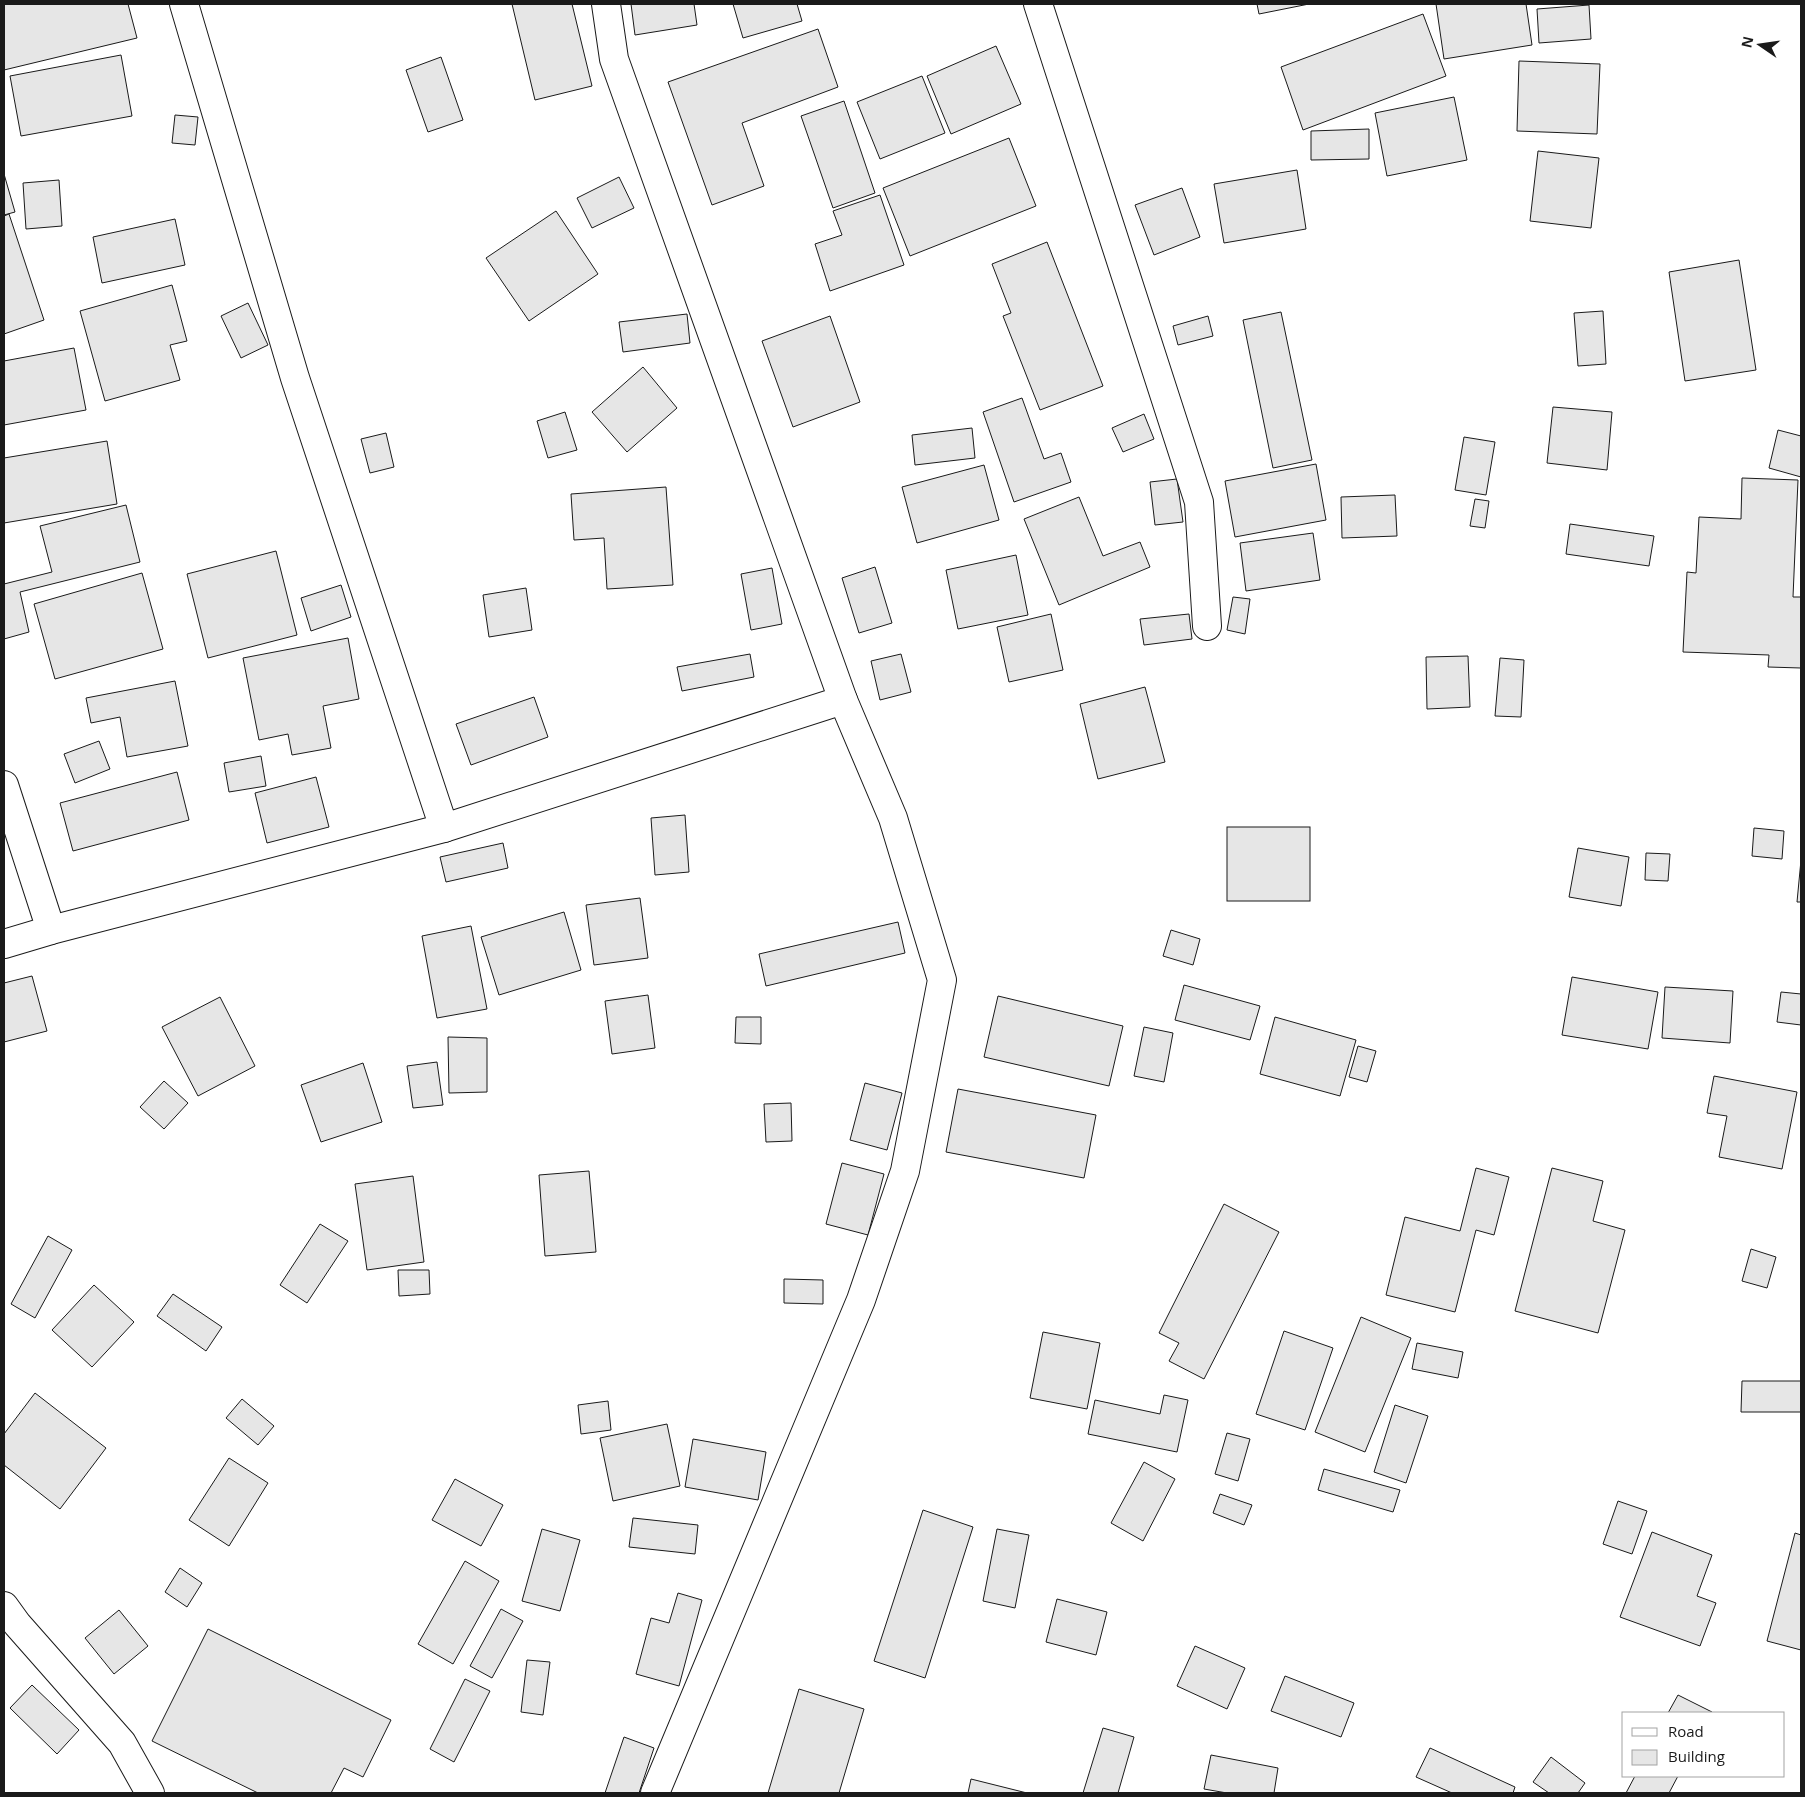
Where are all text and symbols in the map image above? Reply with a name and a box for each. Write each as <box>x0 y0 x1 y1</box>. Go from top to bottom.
north arrow <box>1735 20 1785 70</box>
text: N <box>1736 34 1757 50</box>
legend <box>1622 1712 1785 1777</box>
text: Road <box>1668 1721 1704 1741</box>
text: Building <box>1668 1746 1725 1766</box>

